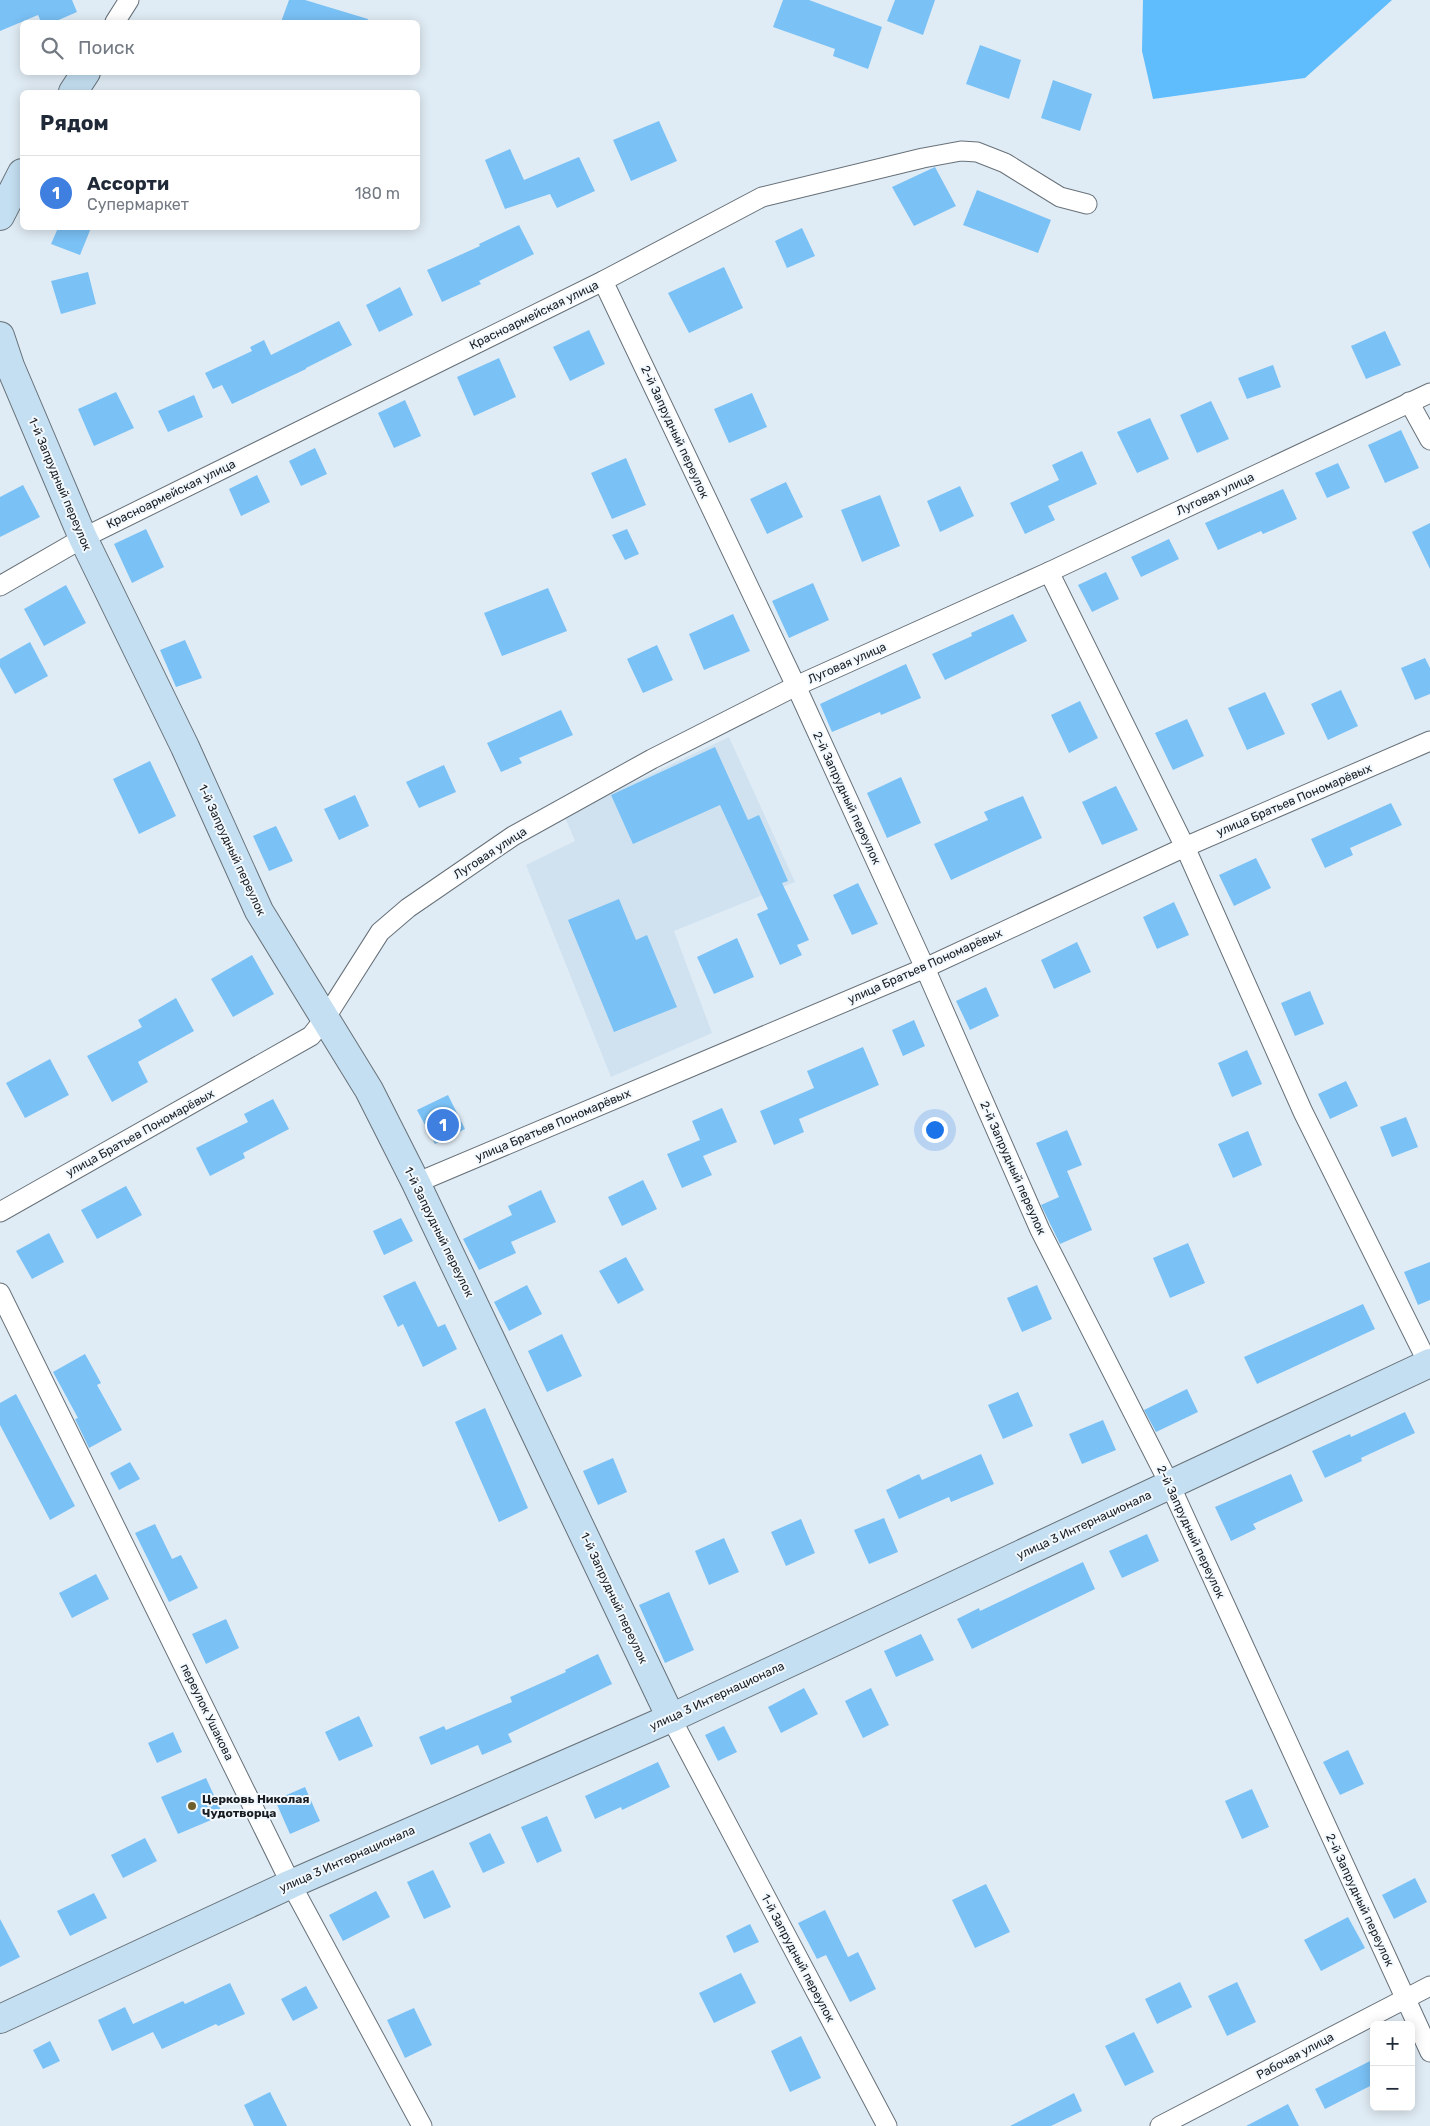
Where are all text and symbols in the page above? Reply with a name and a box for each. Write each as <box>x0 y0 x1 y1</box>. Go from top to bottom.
search box <box>20 20 420 75</box>
icon: search <box>38 34 66 62</box>
text: Поиск <box>78 36 135 59</box>
text: Рядом <box>40 110 109 135</box>
text: Ассорти <box>87 172 169 195</box>
text: 1 <box>52 184 60 203</box>
text: 180 m <box>355 184 400 203</box>
text: Супермаркет <box>87 195 189 214</box>
street label: Красноармейская улица <box>467 278 601 352</box>
street label: 2-й Запрудный переулок <box>638 363 712 501</box>
street label: 1-й Запрудный переулок <box>26 415 95 553</box>
street label: Красноармейская улица <box>104 457 238 531</box>
street label: Луговая улица <box>1174 470 1256 518</box>
street label: Луговая улица <box>806 639 888 687</box>
street label: 2-й Запрудный переулок <box>810 729 884 867</box>
street label: улица Братьев Пономарёвых <box>1214 761 1374 839</box>
street label: 1-й Запрудный переулок <box>195 782 269 918</box>
street label: Луговая улица <box>451 824 529 882</box>
street label: улица Братьев Пономарёвых <box>846 925 1005 1006</box>
street label: улица Братьев Пономарёвых <box>63 1086 217 1180</box>
street label: улица Братьев Пономарёвых <box>473 1086 633 1164</box>
street label: 2-й Запрудный переулок <box>977 1099 1049 1237</box>
pin: 1 <box>427 1106 459 1144</box>
your location <box>922 1117 948 1143</box>
street label: 1-й Запрудный переулок <box>401 1165 477 1300</box>
street label: 2-й Запрудный переулок <box>1154 1463 1228 1601</box>
street label: улица 3 Интернационала <box>1014 1488 1154 1562</box>
street label: 1-й Запрудный переулок <box>577 1530 651 1666</box>
street label: улица 3 Интернационала <box>647 1659 787 1733</box>
street label: переулок Ушакова <box>177 1661 237 1763</box>
place label: Церковь Николая Чудотворца <box>202 1792 310 1820</box>
marker: Церковь Николая Чудотворца <box>186 1800 198 1812</box>
street label: улица 3 Интернационала <box>277 1823 417 1895</box>
street label: 2-й Запрудный переулок <box>1323 1831 1397 1969</box>
street label: 1-й Запрудный переулок <box>758 1892 838 2025</box>
map controls <box>1370 2021 1415 2111</box>
button: + <box>1370 2021 1415 2066</box>
street label: Рабочая улица <box>1254 2030 1336 2082</box>
button: − <box>1370 2066 1415 2111</box>

